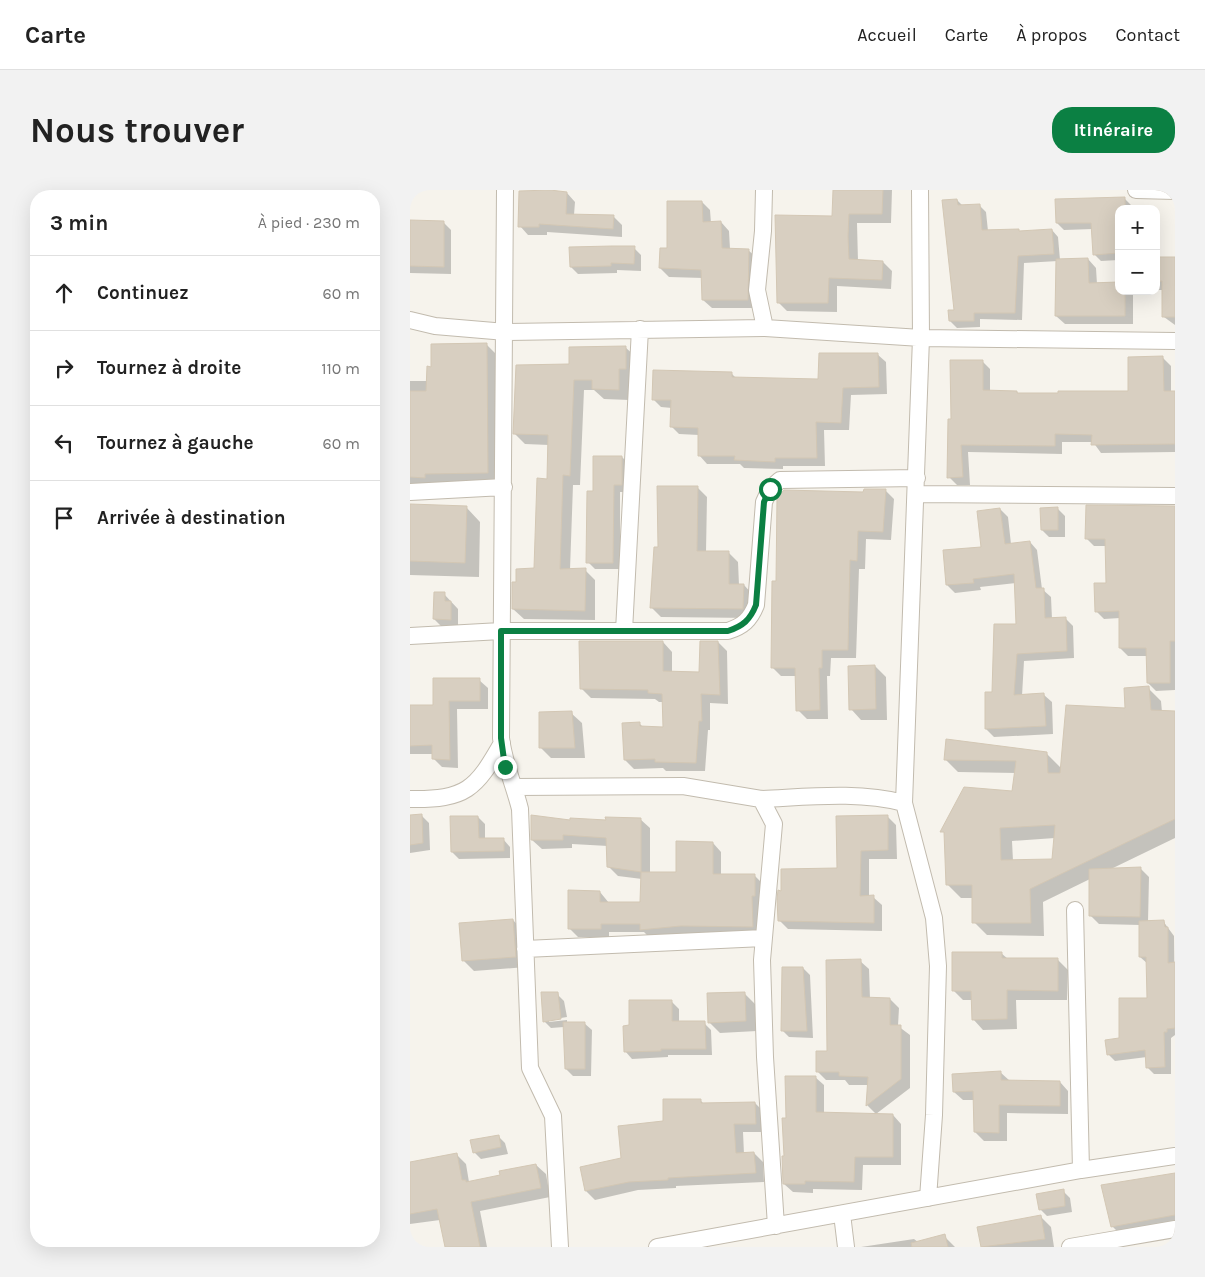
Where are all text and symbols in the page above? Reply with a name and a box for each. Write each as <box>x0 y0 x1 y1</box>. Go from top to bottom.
text: Carte <box>25 21 86 49</box>
text: Accueil <box>857 24 917 46</box>
text: Carte <box>945 24 988 46</box>
text: À propos <box>1016 24 1088 46</box>
text: Contact <box>1116 24 1180 46</box>
button: Itinéraire <box>1052 107 1175 153</box>
text: Nous trouver <box>30 110 244 151</box>
map controls <box>1115 205 1160 295</box>
button: + <box>1115 205 1160 250</box>
text: 3 min <box>50 211 108 235</box>
text: À pied · 230 m <box>258 213 360 232</box>
button: − <box>1115 250 1160 295</box>
icon: ahead <box>50 279 78 307</box>
text: Continuez <box>97 282 189 304</box>
text: 60 m <box>323 284 360 303</box>
icon: right <box>50 354 78 382</box>
text: Tournez à droite <box>97 357 241 379</box>
text: 110 m <box>321 359 360 378</box>
icon: left <box>50 429 78 457</box>
text: Tournez à gauche <box>97 432 254 454</box>
text: 60 m <box>323 434 360 453</box>
route start <box>759 478 782 501</box>
icon: arrive <box>50 504 78 532</box>
text: Arrivée à destination <box>97 507 286 529</box>
route end <box>494 756 517 779</box>

